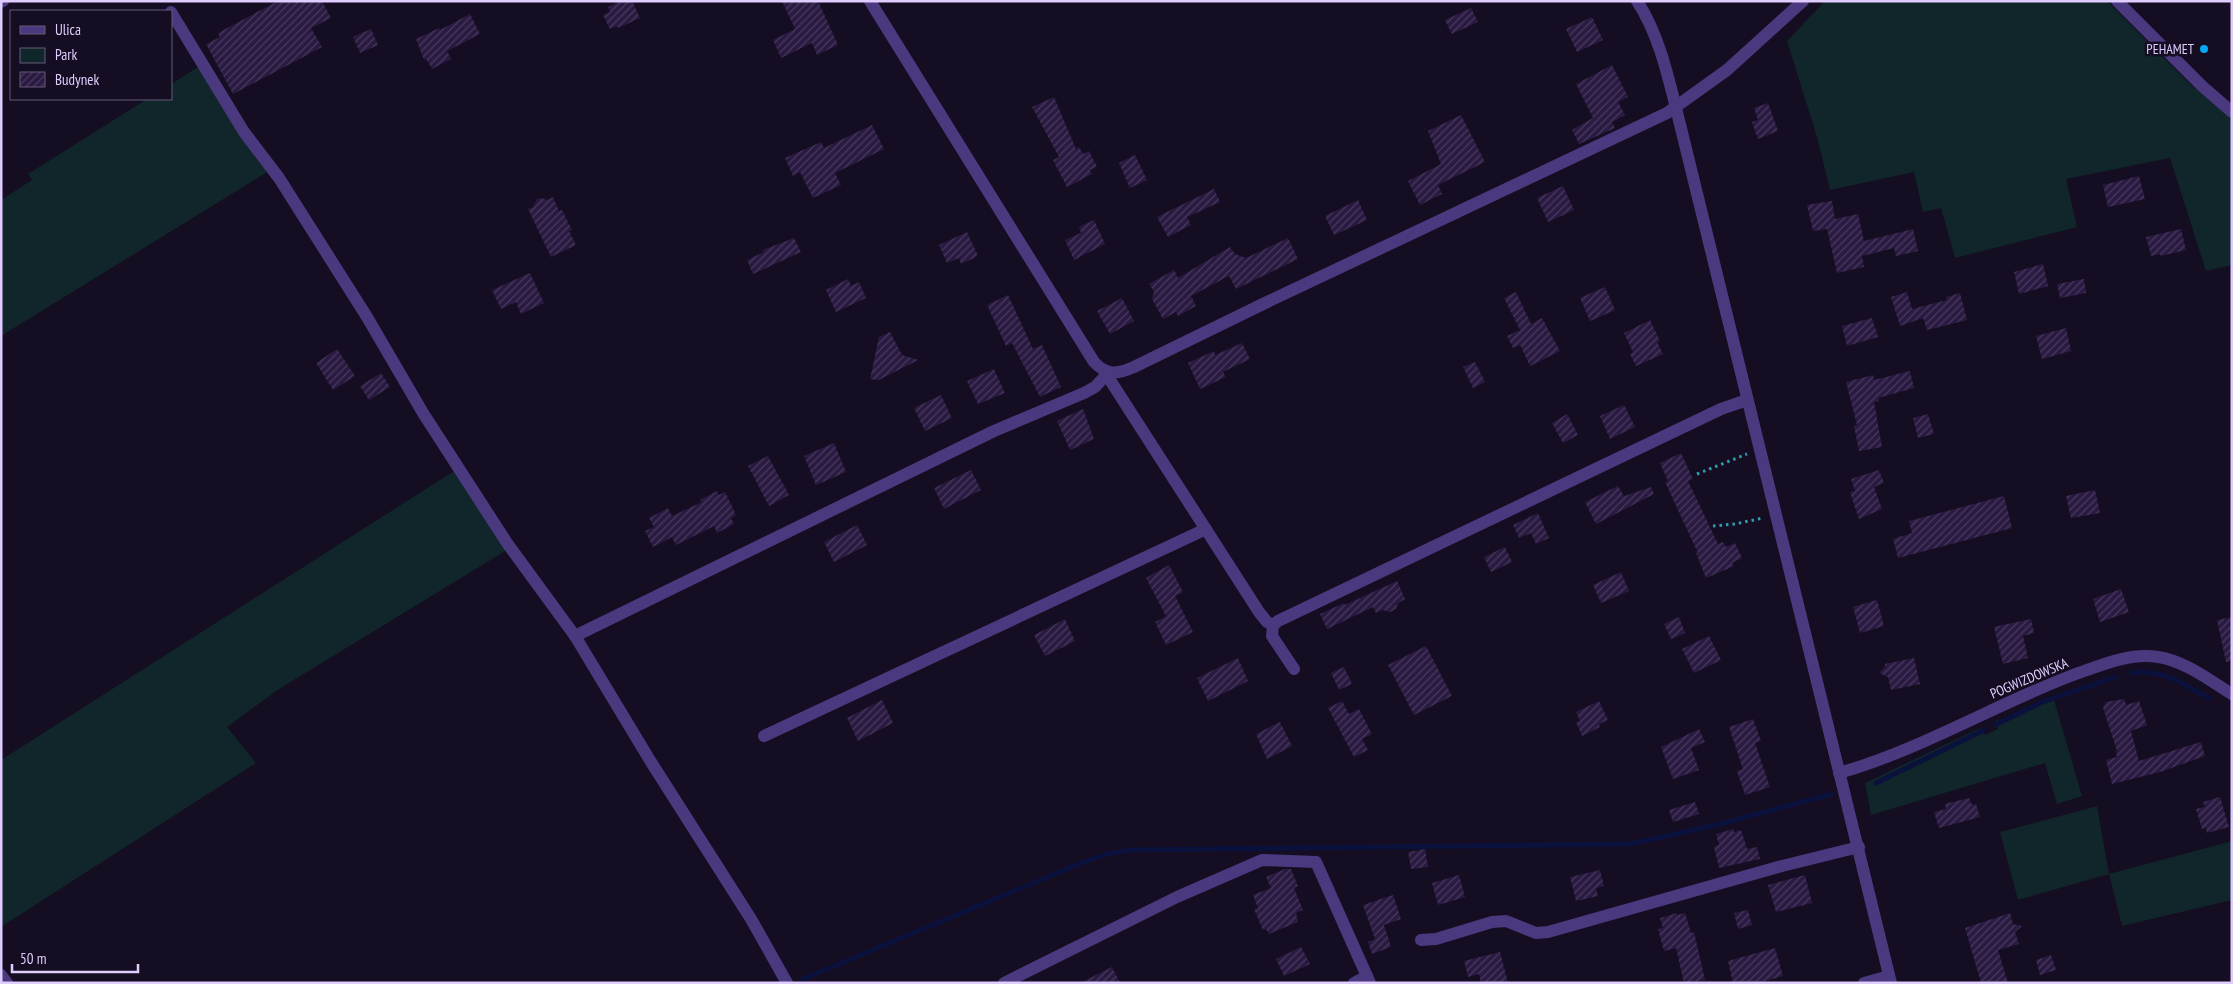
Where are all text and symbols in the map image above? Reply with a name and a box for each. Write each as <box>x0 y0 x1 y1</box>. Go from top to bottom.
legend <box>10 10 172 100</box>
text: Ulica <box>55 20 81 39</box>
place label: PEHAMET <box>2146 40 2195 58</box>
marker: PEHAMET <box>2198 43 2210 55</box>
text: Park <box>55 45 77 64</box>
text: Budynek <box>55 70 99 89</box>
street label: POGWIZDOWSKA <box>1987 653 2071 702</box>
scale bar <box>12 942 139 974</box>
text: 50 m <box>20 949 46 968</box>

